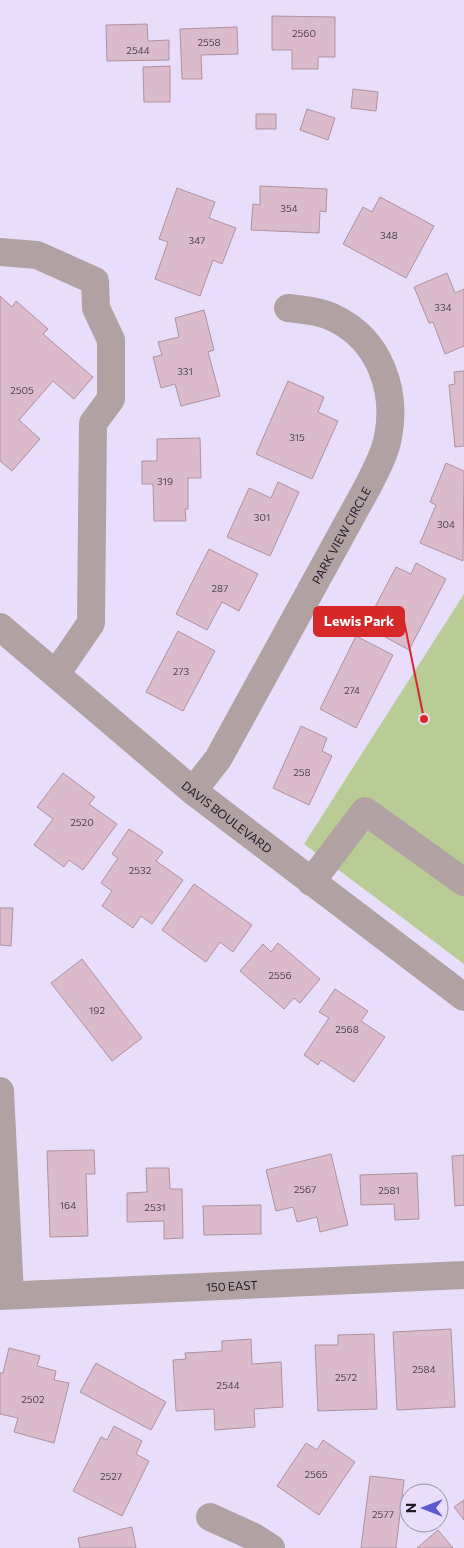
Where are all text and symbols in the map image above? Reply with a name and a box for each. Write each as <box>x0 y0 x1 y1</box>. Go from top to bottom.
house number: 2560 <box>292 27 316 39</box>
house number: 2558 <box>197 36 221 48</box>
house number: 2544 <box>126 44 150 56</box>
house number: 354 <box>280 202 298 214</box>
house number: 348 <box>380 229 398 241</box>
house number: 347 <box>189 234 205 246</box>
house number: 334 <box>434 301 452 313</box>
house number: 331 <box>177 365 193 377</box>
house number: 2505 <box>10 384 34 396</box>
house number: 315 <box>289 431 305 443</box>
house number: 319 <box>157 475 173 487</box>
street label: PARK VIEW CIRCLE <box>309 484 373 586</box>
house number: 301 <box>254 511 270 523</box>
house number: 304 <box>437 518 455 530</box>
house number: 287 <box>212 582 228 594</box>
callout: Lewis Park <box>314 607 404 636</box>
text: Lewis Park <box>324 612 394 629</box>
house number: 273 <box>173 665 190 677</box>
house number: 274 <box>344 684 360 696</box>
house number: 258 <box>293 766 311 778</box>
street label: DAVIS BOULEVARD <box>179 778 275 856</box>
house number: 2520 <box>70 816 94 828</box>
house number: 2532 <box>129 864 152 876</box>
house number: 2556 <box>268 969 292 981</box>
house number: 192 <box>89 1004 105 1016</box>
house number: 2568 <box>335 1023 359 1035</box>
house number: 2567 <box>294 1183 316 1195</box>
house number: 2581 <box>378 1184 400 1196</box>
house number: 164 <box>60 1199 76 1211</box>
house number: 2531 <box>144 1201 166 1213</box>
street label: 150 EAST <box>205 1277 258 1294</box>
house number: 2584 <box>412 1363 436 1375</box>
house number: 2572 <box>335 1371 358 1383</box>
house number: 2544 <box>216 1379 240 1391</box>
house number: 2502 <box>21 1393 45 1405</box>
house number: 2565 <box>304 1468 328 1480</box>
house number: 2527 <box>100 1470 122 1482</box>
north arrow <box>399 1483 449 1533</box>
text: N <box>402 1503 419 1513</box>
house number: 2577 <box>372 1508 394 1520</box>

